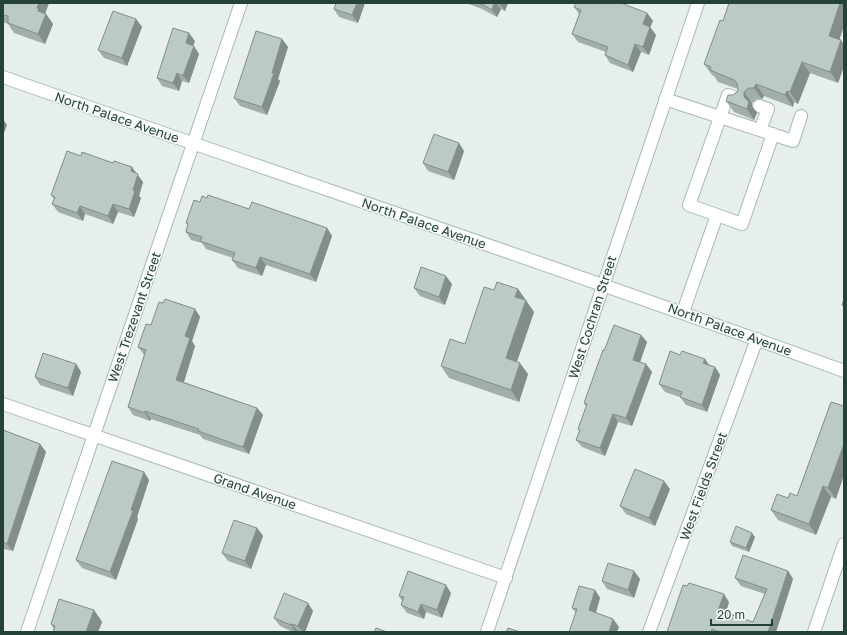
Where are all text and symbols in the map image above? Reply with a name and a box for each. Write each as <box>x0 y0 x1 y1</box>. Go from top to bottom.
street label: North Palace Avenue <box>53 88 181 146</box>
street label: North Palace Avenue <box>360 194 488 252</box>
street label: West Trezevant Street <box>104 250 164 384</box>
street label: West Cochran Street <box>565 253 619 381</box>
street label: North Palace Avenue <box>666 299 794 359</box>
street label: West Fields Street <box>676 430 730 542</box>
street label: Grand Avenue <box>211 469 299 513</box>
scale bar <box>711 601 772 627</box>
text: 20 m <box>717 607 745 622</box>

